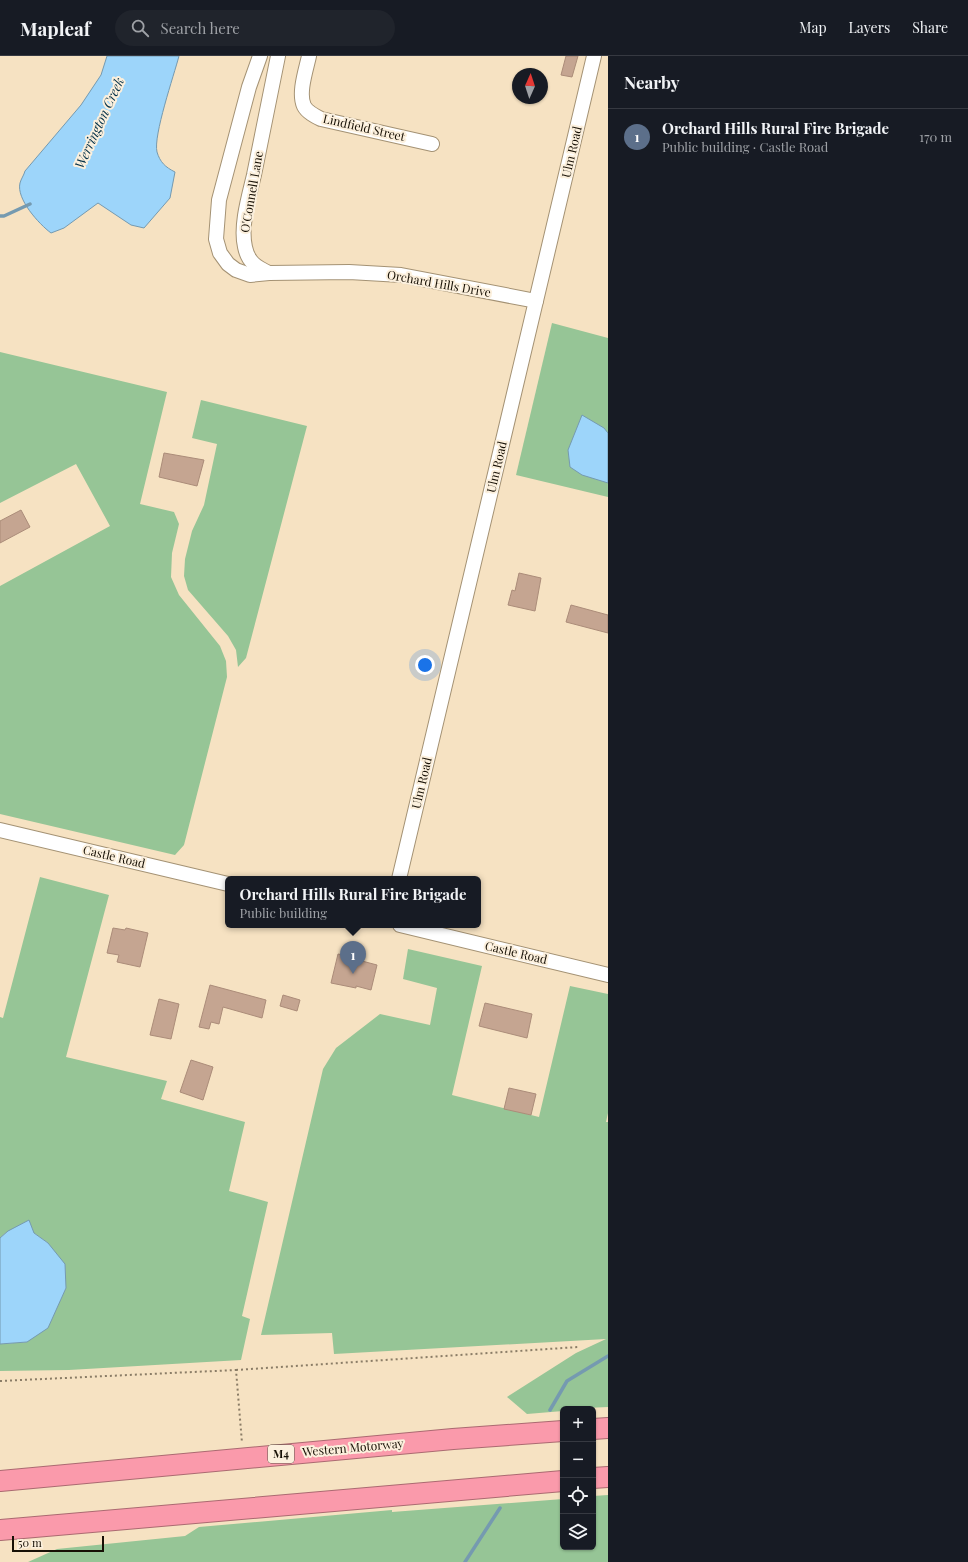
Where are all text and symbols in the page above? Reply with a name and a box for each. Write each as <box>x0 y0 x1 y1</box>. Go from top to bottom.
search box <box>115 10 395 46</box>
text: Mapleaf <box>20 15 91 41</box>
icon: search <box>129 17 151 39</box>
text: Search here <box>161 18 240 38</box>
text: Map <box>799 18 827 37</box>
text: Layers <box>849 18 890 37</box>
text: Share <box>912 18 948 37</box>
north arrow <box>512 68 548 104</box>
text: Nearby <box>624 71 679 93</box>
water label: Werrington Creek <box>70 74 127 171</box>
street label: Lindfield Street <box>322 110 408 144</box>
text: Orchard Hills Rural Fire Brigade <box>662 118 889 138</box>
street label: Ulm Road <box>557 124 585 179</box>
text: 1 <box>635 128 639 145</box>
text: 170 m <box>919 128 952 145</box>
text: Public building · Castle Road <box>662 138 828 155</box>
street label: O'Connell Lane <box>236 150 266 234</box>
street label: Orchard Hills Drive <box>386 266 492 300</box>
street label: Ulm Road <box>482 439 510 494</box>
your location <box>415 655 435 675</box>
street label: Ulm Road <box>407 755 435 810</box>
street label: Castle Road <box>81 841 147 871</box>
popup <box>225 876 481 928</box>
text: Orchard Hills Rural Fire Brigade <box>240 884 466 904</box>
text: Public building <box>240 904 327 921</box>
street label: Castle Road <box>483 937 549 967</box>
pin: 1 <box>340 941 366 974</box>
map controls <box>560 1406 596 1550</box>
button: + <box>560 1406 596 1442</box>
street label: Western Motorway <box>301 1435 404 1459</box>
button: − <box>560 1442 596 1478</box>
road number: M4 <box>268 1445 294 1463</box>
button: locate <box>560 1478 596 1514</box>
button: layers <box>560 1514 596 1550</box>
scale bar <box>12 1534 104 1553</box>
text: 50 m <box>18 1535 42 1550</box>

